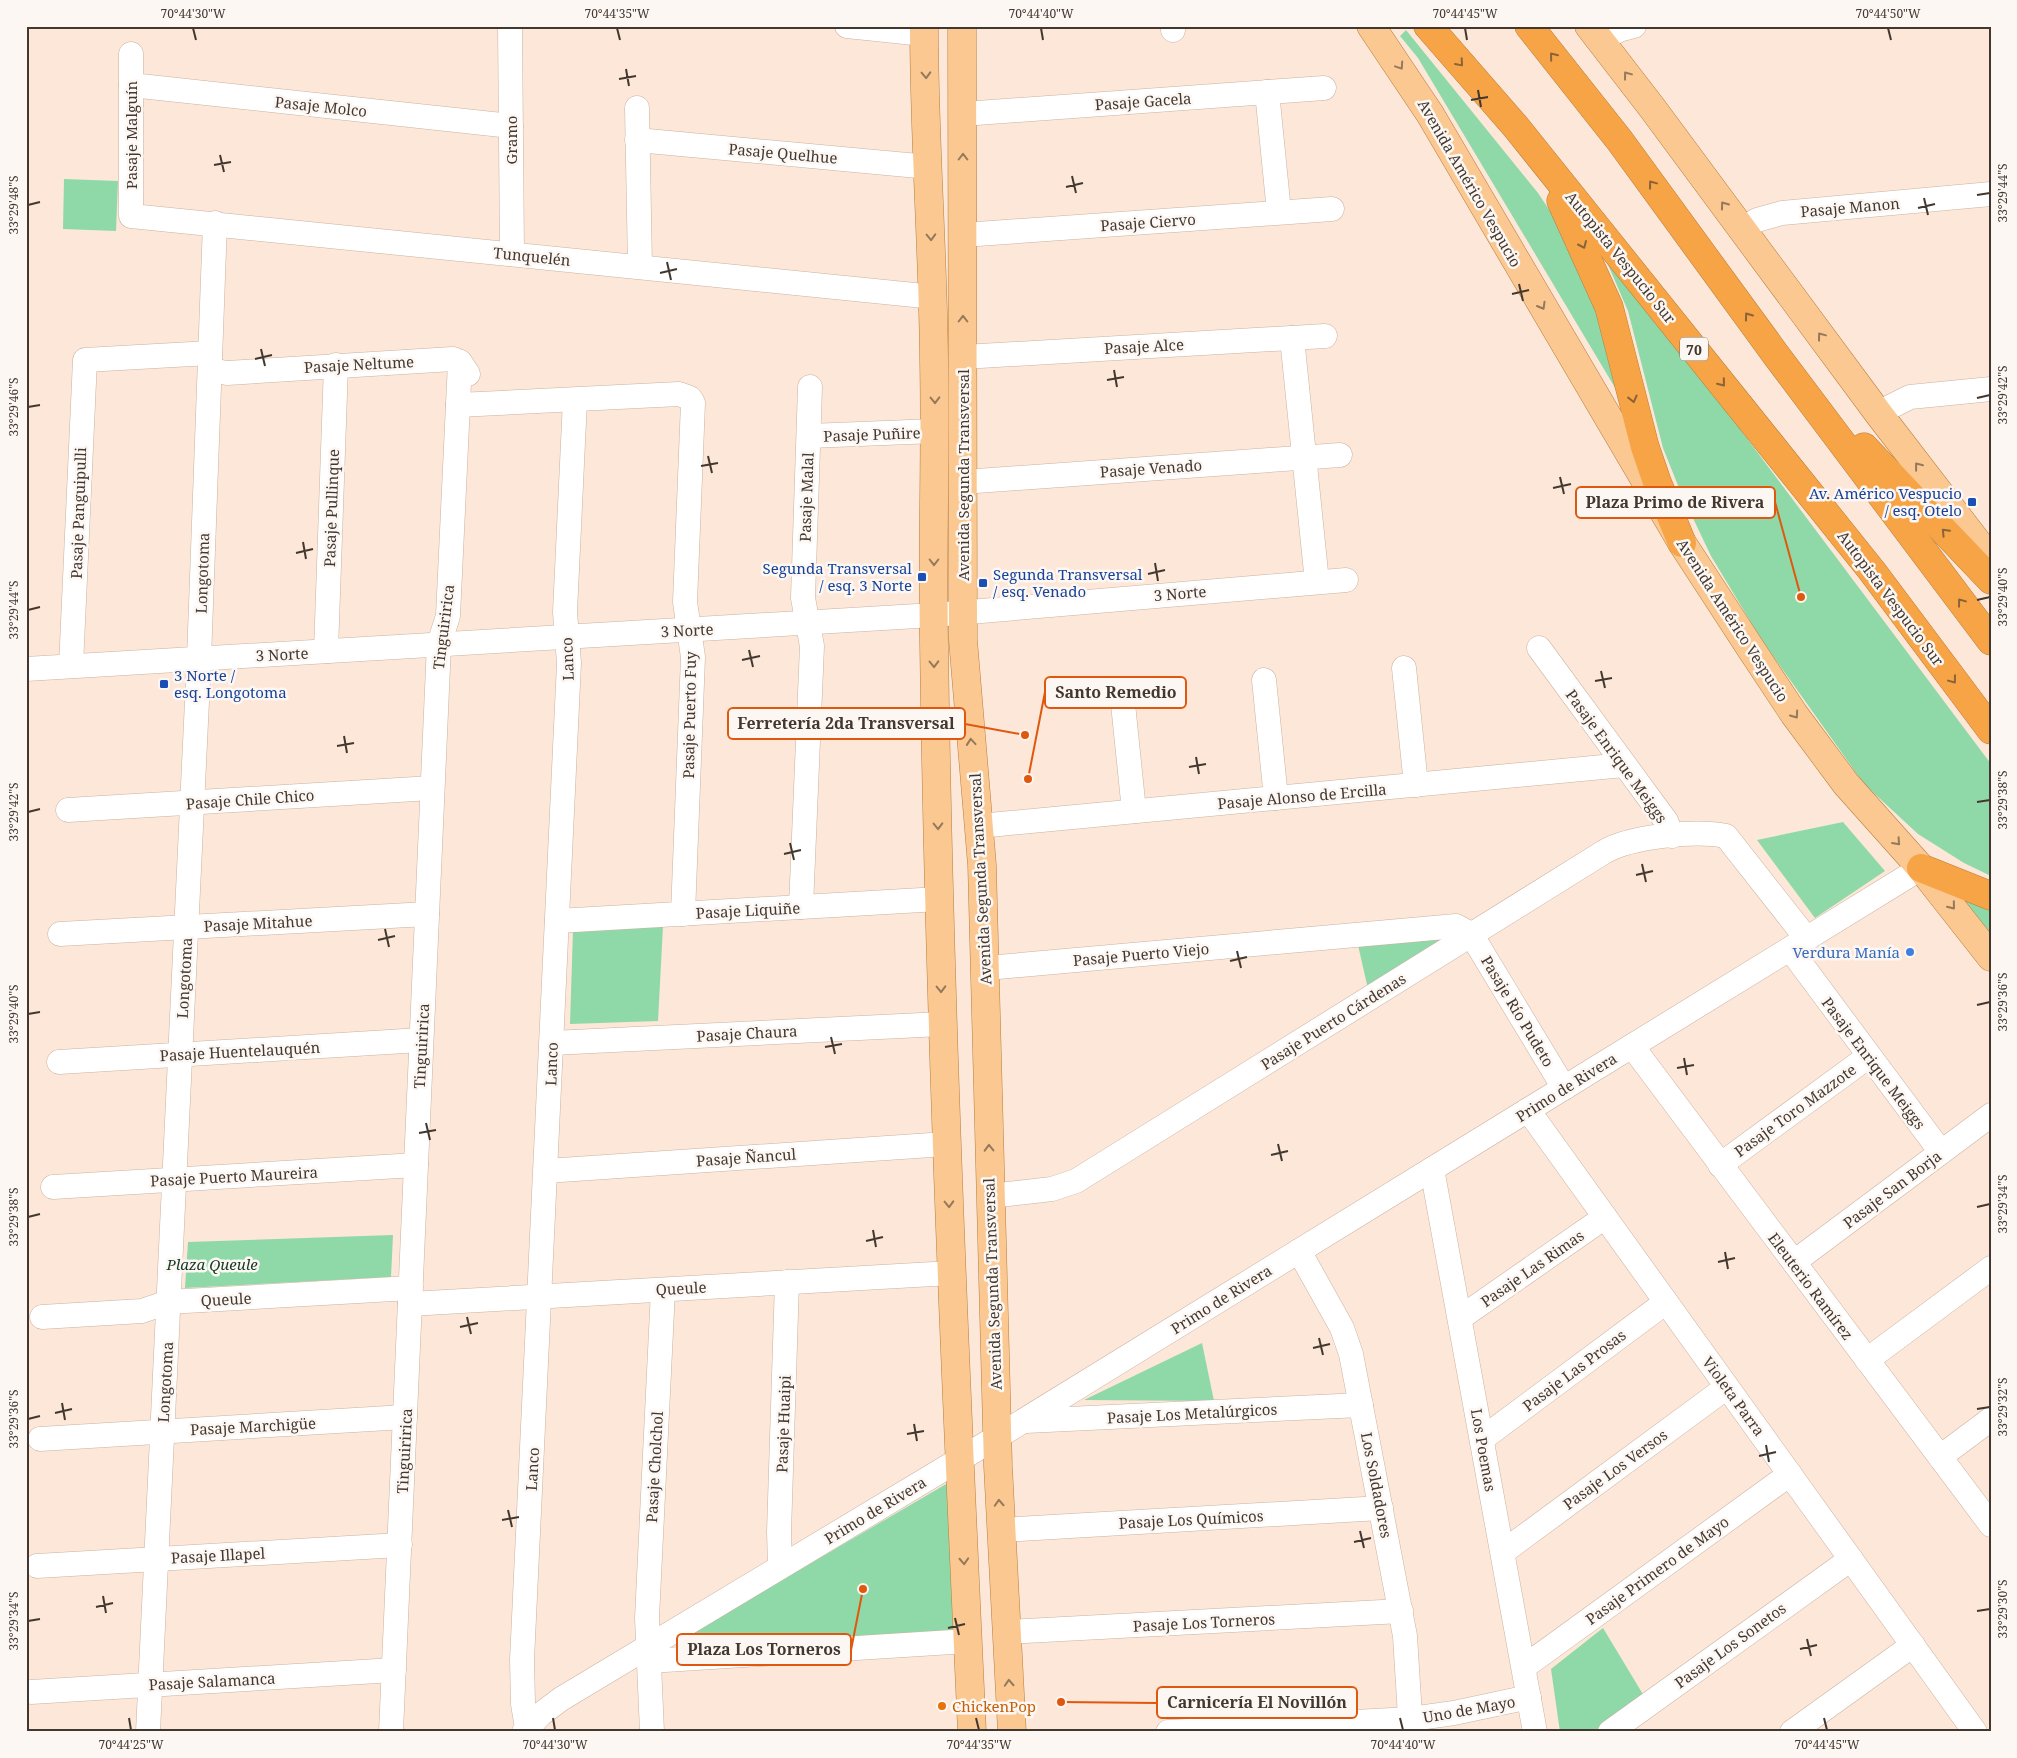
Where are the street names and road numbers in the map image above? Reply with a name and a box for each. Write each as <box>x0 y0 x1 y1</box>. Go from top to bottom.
street label: Pasaje Malguín <box>121 80 141 189</box>
street label: Pasaje Gacela <box>1094 88 1192 114</box>
street label: Pasaje Molco <box>274 91 368 121</box>
street label: Avenida Américo Vespucio <box>1414 95 1526 271</box>
street label: Gramo <box>501 116 521 164</box>
street label: Pasaje Quelhue <box>728 138 838 168</box>
street label: Autopista Vespucio Sur <box>1562 187 1680 327</box>
street label: Pasaje Manon <box>1799 193 1901 221</box>
street label: Pasaje Ciervo <box>1100 209 1196 235</box>
street label: Tunquelén <box>492 242 572 270</box>
street label: Pasaje Alce <box>1104 334 1184 358</box>
road number: 70 <box>1680 338 1708 360</box>
street label: Pasaje Neltume <box>303 351 415 377</box>
street label: Avenida Segunda Transversal <box>953 369 973 581</box>
street label: Pasaje Puñire <box>823 422 921 446</box>
street label: Pasaje Panguipulli <box>66 447 90 579</box>
street label: Pasaje Pullinque <box>319 449 343 567</box>
street label: Pasaje Malal <box>794 452 818 542</box>
street label: Pasaje Venado <box>1099 454 1203 482</box>
street label: Autopista Vespucio Sur <box>1834 526 1948 670</box>
street label: Longotoma <box>191 532 213 614</box>
street label: Avenida Américo Vespucio <box>1673 535 1793 705</box>
street label: 3 Norte <box>1153 581 1207 605</box>
street label: Tinguiririca <box>428 583 458 671</box>
street label: 3 Norte <box>660 619 714 641</box>
street label: Lanco <box>556 637 578 681</box>
street label: 3 Norte <box>255 643 309 665</box>
street label: Pasaje Puerto Fuy <box>678 651 700 779</box>
street label: Pasaje Enrique Meiggs <box>1562 685 1672 827</box>
street label: Avenida Segunda Transversal <box>964 772 996 985</box>
street label: Pasaje Alonso de Ercilla <box>1217 779 1387 813</box>
street label: Pasaje Chile Chico <box>185 785 315 813</box>
street label: Pasaje Liquiñe <box>695 897 801 923</box>
street label: Pasaje Mitahue <box>203 910 313 936</box>
street label: Longotoma <box>172 937 196 1019</box>
street label: Pasaje Puerto Viejo <box>1072 938 1210 970</box>
street label: Pasaje Río Pudeto <box>1477 952 1559 1070</box>
street label: Pasaje Puerto Cárdenas <box>1257 968 1410 1074</box>
street label: Pasaje Enrique Meiggs <box>1818 993 1930 1133</box>
street label: Tinguiririca <box>409 1003 433 1089</box>
street label: Pasaje Chaura <box>696 1020 798 1046</box>
street label: Pasaje Huentelauquén <box>159 1037 321 1065</box>
street label: Lanco <box>540 1042 562 1086</box>
street label: Primo de Rivera <box>1512 1048 1620 1126</box>
street label: Pasaje Toro Mazzote <box>1730 1059 1860 1161</box>
street label: Pasaje Ñancul <box>695 1144 797 1170</box>
street label: Pasaje San Borja <box>1839 1146 1945 1232</box>
street label: Pasaje Puerto Maureira <box>150 1162 318 1190</box>
street label: Avenida Segunda Transversal <box>978 1177 1006 1390</box>
street label: Pasaje Las Rimas <box>1476 1225 1588 1311</box>
street label: Eleuterio Ramírez <box>1764 1228 1858 1344</box>
street label: Primo de Rivera <box>1167 1260 1275 1338</box>
street label: Queule <box>655 1277 707 1299</box>
street label: Queule <box>200 1288 252 1310</box>
street label: Pasaje Las Prosas <box>1518 1324 1630 1415</box>
street label: Longotoma <box>153 1341 177 1423</box>
street label: Violeta Parra <box>1698 1352 1770 1440</box>
street label: Pasaje Huaipi <box>771 1375 795 1473</box>
street label: Pasaje Los Metalúrgicos <box>1106 1399 1278 1427</box>
street label: Los Poemas <box>1467 1407 1501 1493</box>
street label: Tinguiririca <box>392 1408 416 1494</box>
street label: Pasaje Cholchol <box>641 1411 667 1523</box>
street label: Pasaje Marchigüe <box>190 1413 316 1439</box>
street label: Pasaje Los Versos <box>1559 1424 1671 1514</box>
street label: Los Soldadores <box>1357 1430 1397 1540</box>
street label: Lanco <box>521 1447 543 1491</box>
street label: Primo de Rivera <box>820 1472 930 1548</box>
street label: Pasaje Los Químicos <box>1118 1505 1264 1533</box>
street label: Pasaje Primero de Mayo <box>1581 1511 1733 1629</box>
street label: Pasaje Illapel <box>170 1543 266 1567</box>
street label: Pasaje Los Sonetos <box>1670 1598 1790 1692</box>
street label: Pasaje Los Torneros <box>1132 1608 1276 1636</box>
street label: Pasaje Salamanca <box>148 1668 276 1694</box>
street label: Uno de Mayo <box>1421 1691 1517 1727</box>

